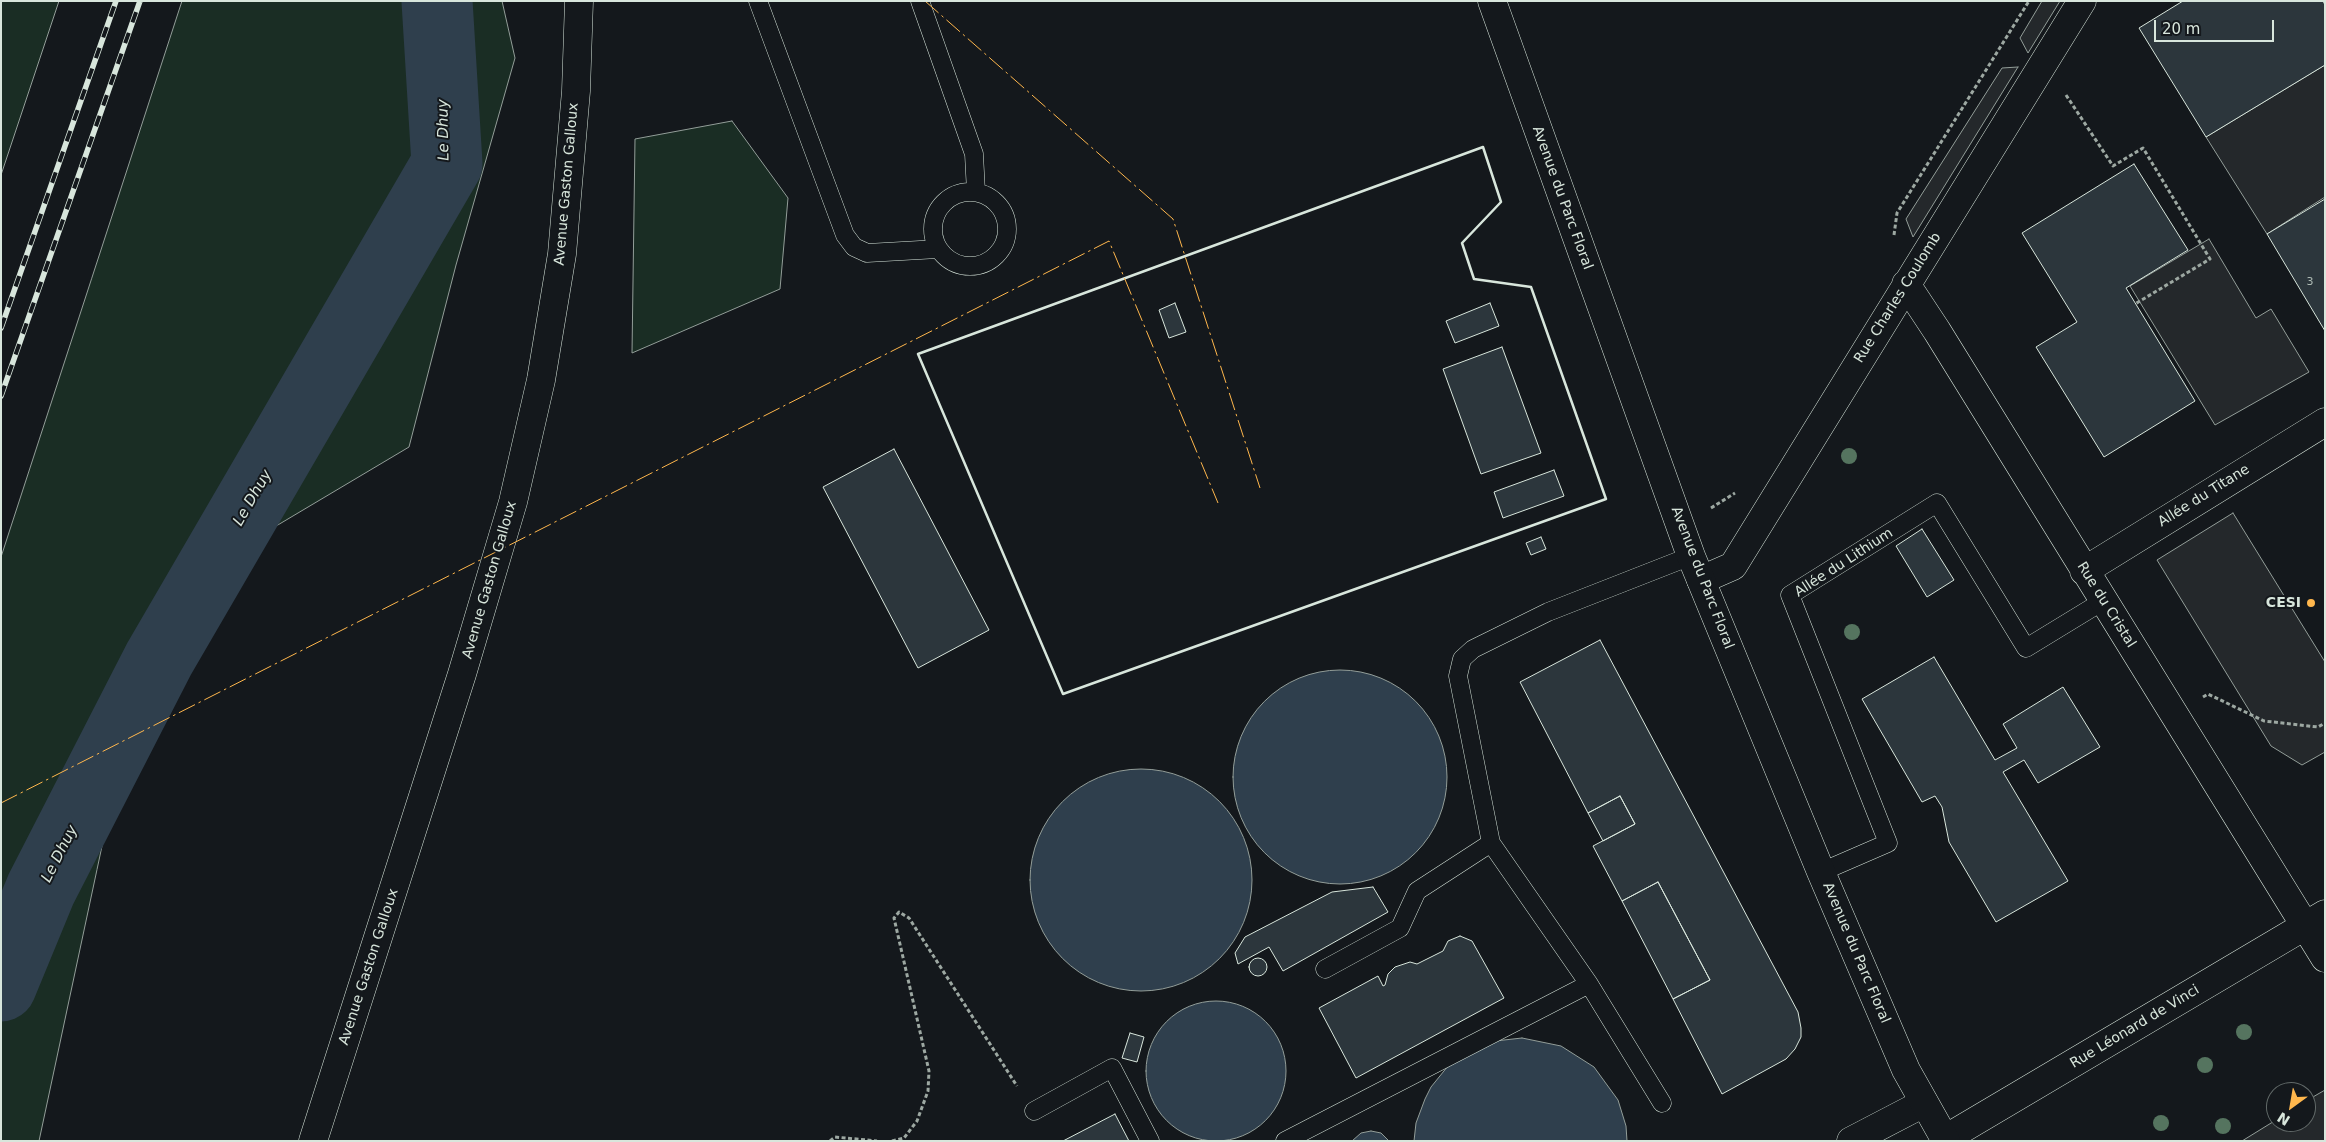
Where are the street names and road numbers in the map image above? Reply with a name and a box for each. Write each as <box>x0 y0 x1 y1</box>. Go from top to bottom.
street label: Avenue Gaston Galloux <box>552 102 582 266</box>
street label: Avenue du Parc Floral <box>1528 124 1596 272</box>
street label: Rue Charles Coulomb <box>1851 230 1945 366</box>
street label: Allée du Titane <box>2155 461 2253 531</box>
street label: Avenue Gaston Galloux <box>459 499 521 661</box>
street label: Avenue du Parc Floral <box>1667 504 1737 652</box>
street label: Allée du Lithium <box>1792 525 1896 601</box>
street label: Rue du Cristal <box>2073 559 2139 651</box>
street label: Avenue du Parc Floral <box>1819 880 1893 1026</box>
street label: Avenue Gaston Galloux <box>336 887 402 1047</box>
street label: Rue Léonard de Vinci <box>2067 982 2203 1072</box>

